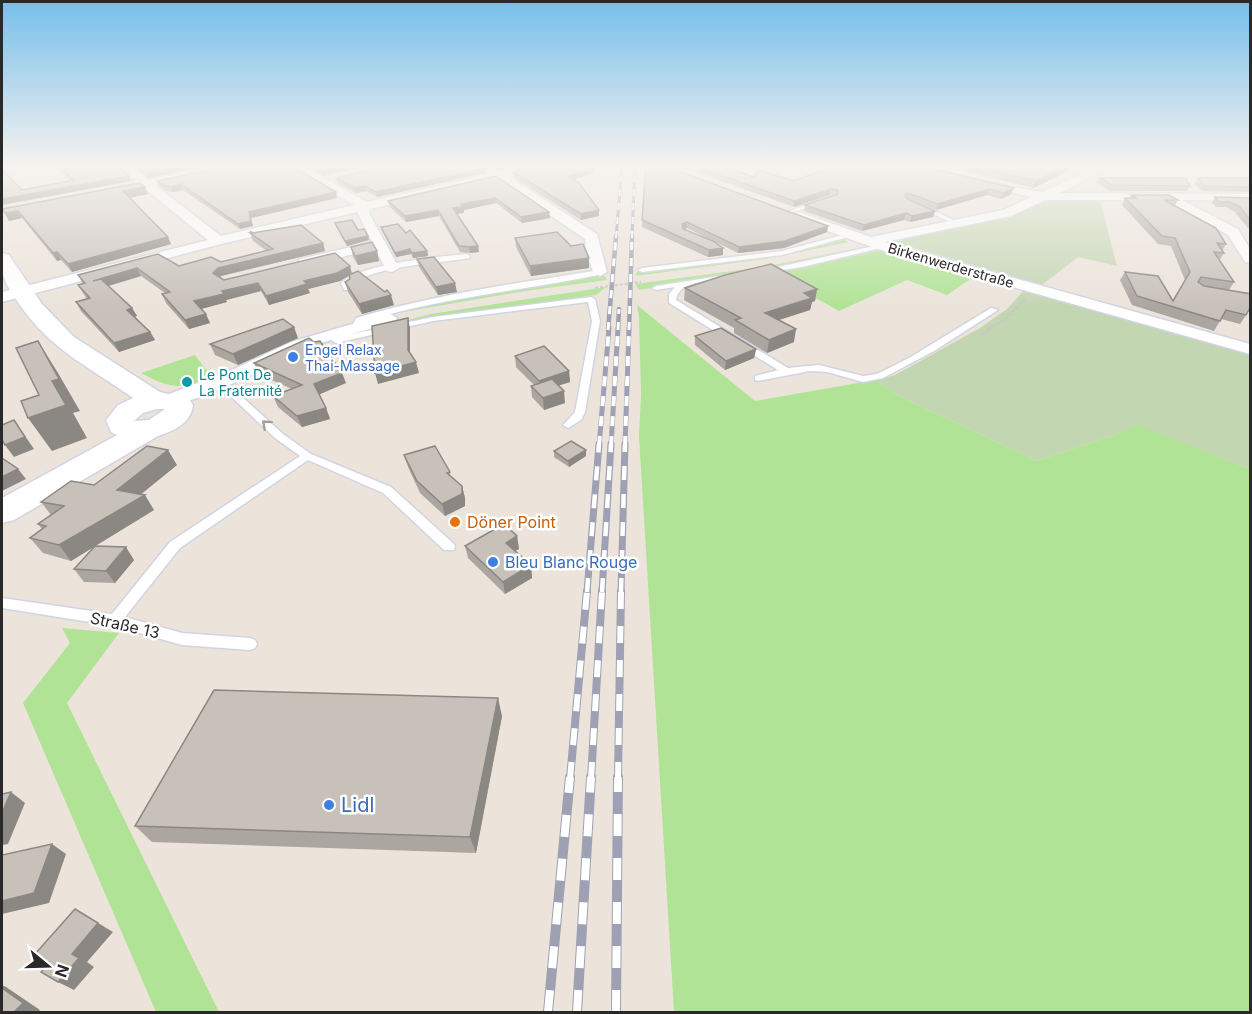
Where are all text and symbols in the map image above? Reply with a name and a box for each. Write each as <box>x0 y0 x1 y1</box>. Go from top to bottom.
street label: Birkenwerderstraße <box>886 239 1016 291</box>
place label: Engel Relax Thai-Massage <box>305 341 400 374</box>
marker: Engel Relax Thai-Massage <box>286 350 300 364</box>
place label: Le Pont De La Fraternité <box>199 366 282 399</box>
marker: Le Pont De La Fraternité <box>180 375 194 389</box>
one-way arrow <box>263 421 274 432</box>
place label: Döner Point <box>467 512 556 532</box>
marker: Döner Point <box>448 515 462 529</box>
place label: Bleu Blanc Rouge <box>505 552 637 572</box>
marker: Bleu Blanc Rouge <box>486 555 500 569</box>
street label: Straße 13 <box>88 607 162 643</box>
place label: Lidl <box>341 793 374 817</box>
marker: Lidl <box>322 798 336 812</box>
north arrow <box>18 936 78 996</box>
text: N <box>51 962 74 980</box>

